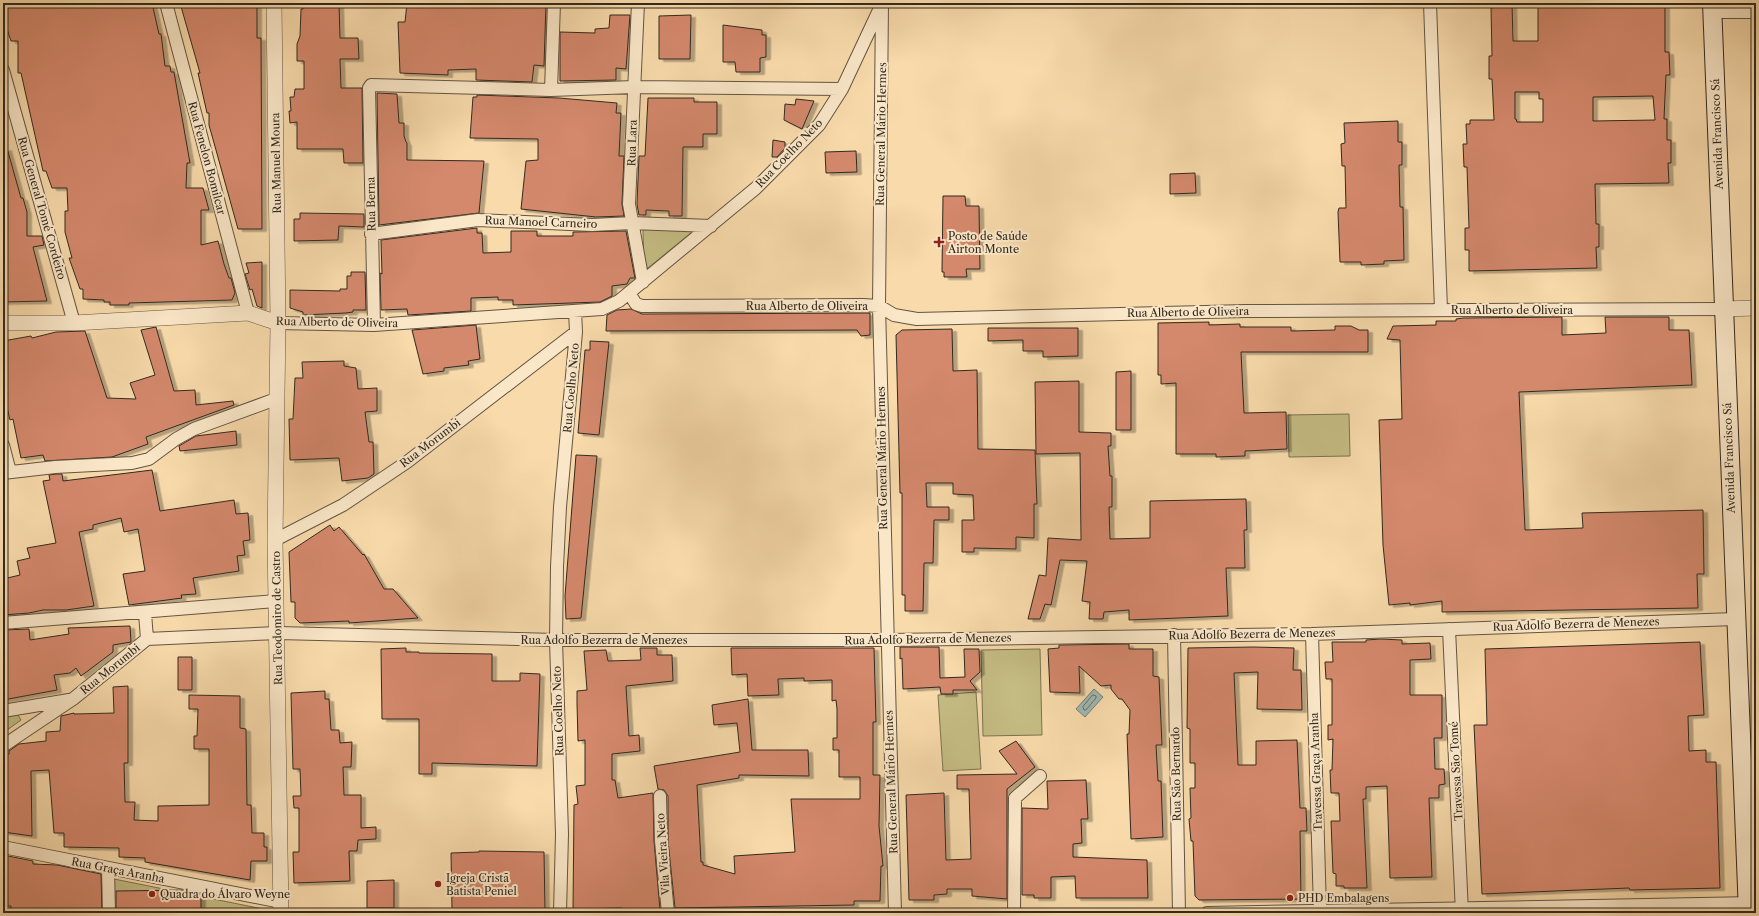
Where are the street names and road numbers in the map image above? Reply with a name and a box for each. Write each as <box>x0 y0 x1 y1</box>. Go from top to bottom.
street label: Rua General Mário Hermes <box>873 62 889 206</box>
street label: Avenida Francisco Sá <box>1708 78 1726 191</box>
street label: Rua Fenelon Bomilcar <box>185 100 229 216</box>
street label: Rua Manuel Moura <box>268 112 284 214</box>
street label: Rua Coelho Neto <box>753 115 826 190</box>
street label: Rua Lara <box>624 119 640 167</box>
street label: Rua General Tomé Cordeiro <box>15 135 69 281</box>
street label: Rua Berna <box>364 176 378 231</box>
street label: Rua Manoel Carneiro <box>484 213 598 231</box>
street label: Rua Alberto de Oliveira <box>746 299 868 313</box>
street label: Rua Alberto de Oliveira <box>1451 303 1573 317</box>
street label: Rua Alberto de Oliveira <box>1127 304 1249 320</box>
street label: Rua Alberto de Oliveira <box>276 314 398 330</box>
street label: Rua Coelho Neto <box>560 342 582 434</box>
street label: Rua General Mário Hermes <box>874 386 890 530</box>
street label: Avenida Francisco Sá <box>1720 402 1738 515</box>
street label: Rua Morumbi <box>397 415 464 470</box>
street label: Rua Teodomiro de Castro <box>269 550 285 685</box>
street label: Rua Adolfo Bezerra de Menezes <box>1492 614 1660 634</box>
street label: Rua Adolfo Bezerra de Menezes <box>1168 626 1336 642</box>
street label: Rua Adolfo Bezerra de Menezes <box>844 631 1012 647</box>
street label: Rua Adolfo Bezerra de Menezes <box>520 633 688 647</box>
street label: Rua Morumbi <box>77 640 143 697</box>
street label: Rua Coelho Neto <box>549 665 567 756</box>
street label: Rua General Mário Hermes <box>881 710 901 854</box>
street label: Travessa Graça Aranha <box>1307 712 1325 832</box>
street label: Travessa São Tomé <box>1446 721 1466 821</box>
street label: Rua São Bernardo <box>1168 726 1184 821</box>
street label: Vila Vieira Neto <box>653 812 673 897</box>
street label: Rua Graça Aranha <box>70 854 166 886</box>

